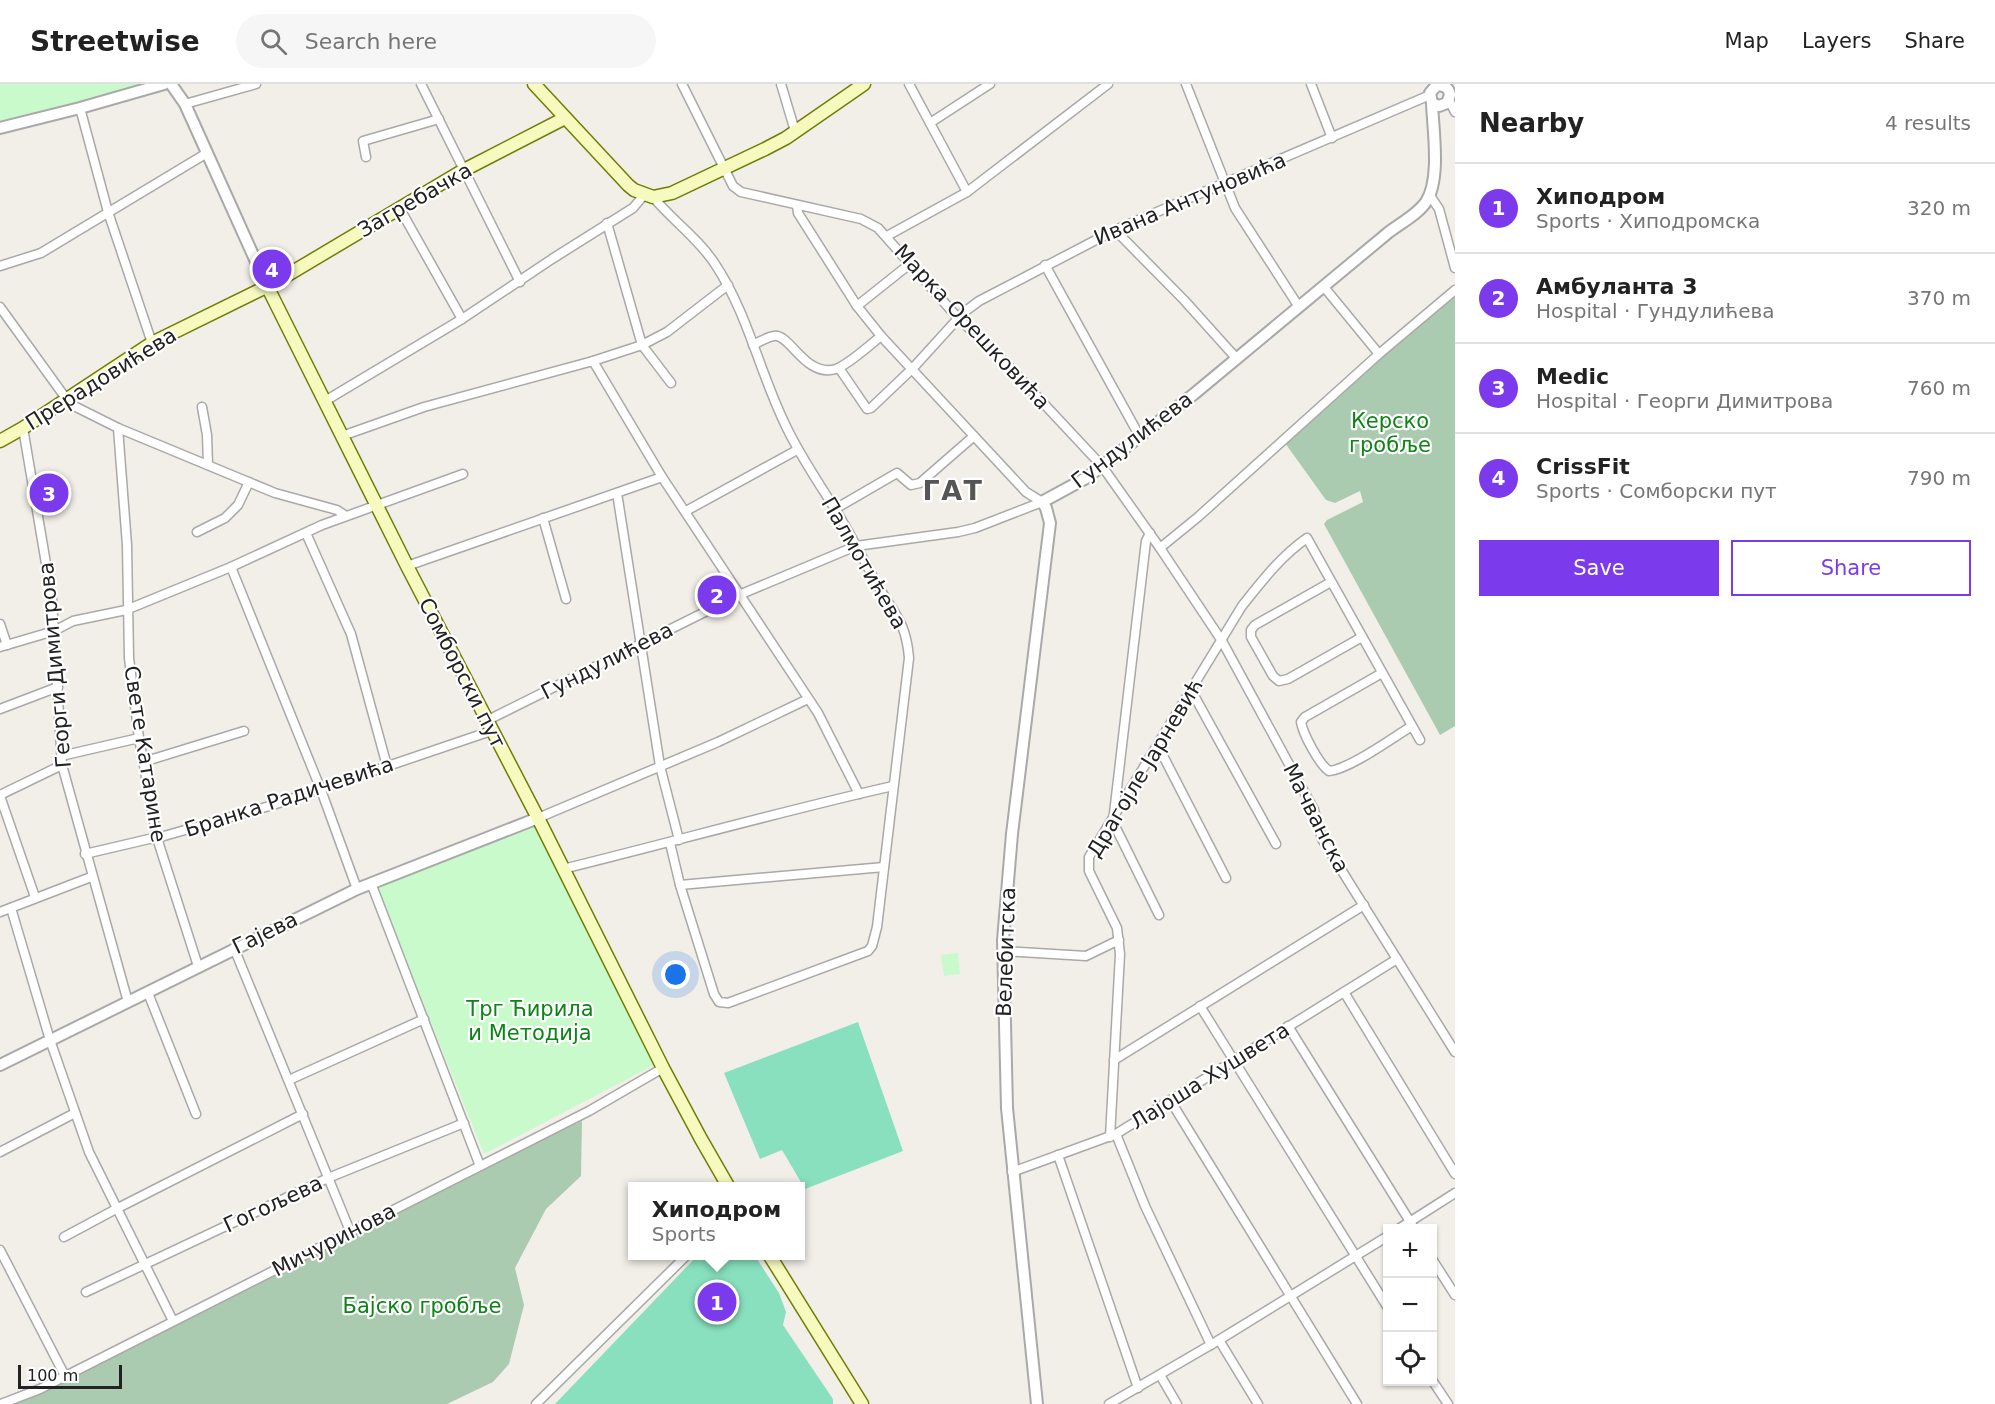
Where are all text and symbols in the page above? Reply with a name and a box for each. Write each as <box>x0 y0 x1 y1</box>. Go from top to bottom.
search box <box>236 14 656 68</box>
text: Streetwise <box>30 25 200 58</box>
icon: search <box>257 25 290 58</box>
text: Search here <box>305 29 437 54</box>
text: Map <box>1725 29 1769 53</box>
text: Layers <box>1802 29 1871 53</box>
text: Share <box>1904 29 1965 53</box>
text: Nearby <box>1479 108 1584 138</box>
text: 4 results <box>1885 111 1971 135</box>
street label: Ивана Антуновића <box>1090 148 1290 250</box>
street label: Загребачка <box>354 158 476 242</box>
text: Хиподром <box>1536 184 1665 209</box>
text: 1 <box>1492 196 1505 220</box>
text: 320 m <box>1907 196 1971 220</box>
text: Sports · Хиподромска <box>1536 209 1760 233</box>
street label: Марка Орешковића <box>889 240 1055 414</box>
pin: 4 <box>252 246 292 291</box>
text: Амбуланта 3 <box>1536 274 1697 299</box>
text: 2 <box>1492 286 1505 310</box>
text: 370 m <box>1907 286 1971 310</box>
text: Hospital · Гундулићева <box>1536 299 1775 323</box>
street label: Прерадовићева <box>21 323 181 435</box>
text: Medic <box>1536 364 1609 389</box>
text: 3 <box>1492 376 1505 400</box>
text: 760 m <box>1907 376 1971 400</box>
street label: Гундулићева <box>1067 387 1197 493</box>
text: Hospital · Георги Димитрова <box>1536 389 1833 413</box>
park label: Керско гробље <box>1349 409 1431 457</box>
text: CrissFit <box>1536 454 1630 479</box>
text: 4 <box>1492 466 1505 490</box>
text: 790 m <box>1907 466 1971 490</box>
pin: 3 <box>29 470 68 516</box>
district label: ГАТ <box>922 475 984 506</box>
text: Sports · Сомборски пут <box>1536 479 1777 503</box>
street label: Палмотићева <box>816 493 912 633</box>
button: Save <box>1479 540 1719 596</box>
button: Share <box>1731 540 1971 596</box>
street label: Георги Димитрова <box>34 561 76 769</box>
pin: 2 <box>698 572 736 618</box>
street label: Сомборски пут <box>414 594 510 752</box>
street label: Гундулићева <box>537 617 677 705</box>
street label: Свете Катарине <box>119 664 171 844</box>
street label: Драгојле Јарневић <box>1082 674 1208 862</box>
street label: Бранка Радичевића <box>182 752 396 842</box>
street label: Мачванска <box>1278 759 1354 877</box>
street label: Велебитска <box>992 887 1020 1017</box>
street label: Гајева <box>228 907 302 959</box>
your location <box>661 960 690 989</box>
park label: Трг Ћирила и Методија <box>465 997 594 1045</box>
street label: Лајоша Хушвета <box>1126 1017 1294 1135</box>
street label: Гогољева <box>220 1171 326 1237</box>
popup <box>628 1182 805 1260</box>
text: Хиподром <box>652 1197 781 1222</box>
street label: Мичуринова <box>268 1199 400 1281</box>
text: Sports <box>652 1222 716 1246</box>
map controls <box>1383 1224 1437 1386</box>
button: + <box>1383 1224 1437 1278</box>
button: − <box>1383 1278 1437 1332</box>
pin: 1 <box>698 1280 736 1324</box>
park label: Бајско гробље <box>343 1294 501 1318</box>
button: locate <box>1383 1332 1437 1386</box>
scale bar <box>18 1362 122 1390</box>
text: 100 m <box>27 1366 78 1385</box>

